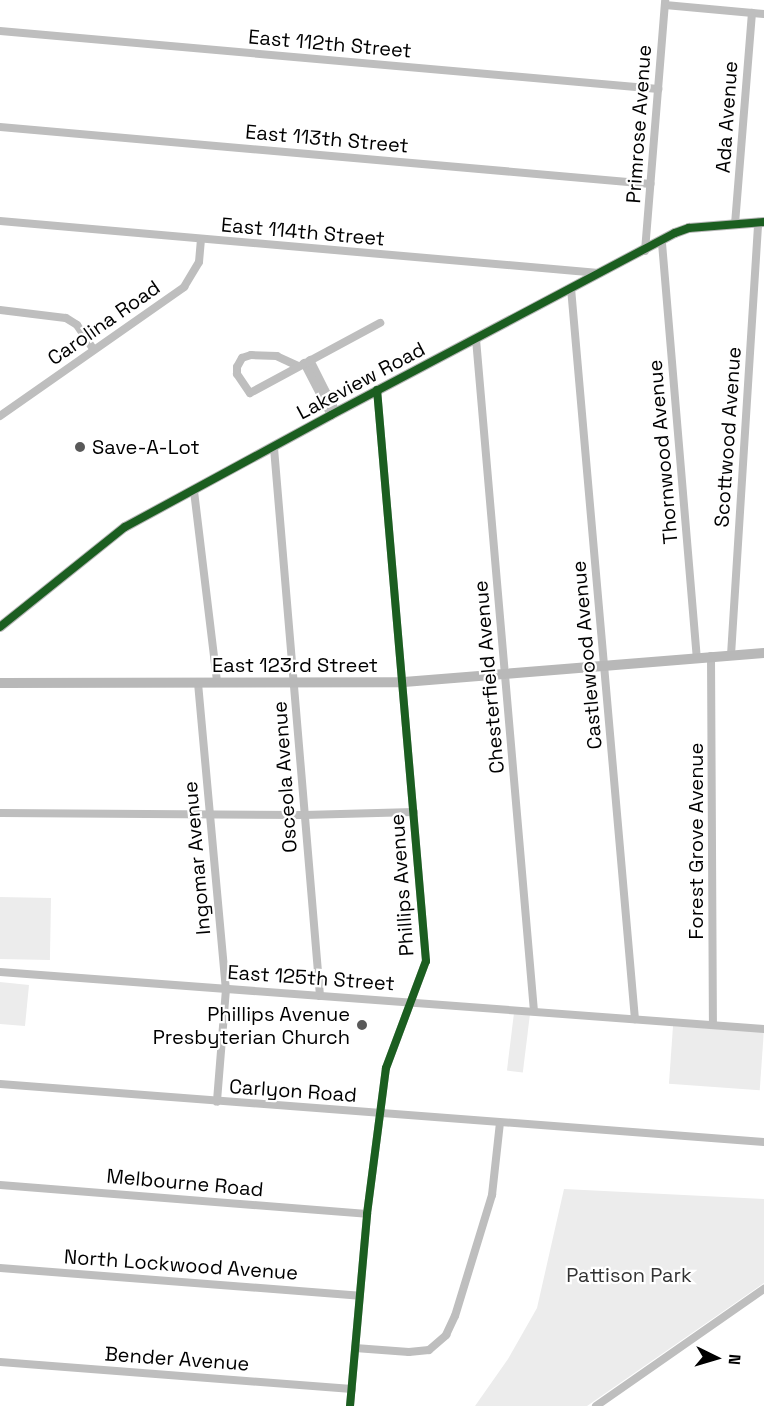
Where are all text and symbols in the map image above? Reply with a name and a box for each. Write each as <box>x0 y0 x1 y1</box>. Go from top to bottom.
street label: East 112th Street <box>247 25 413 63</box>
street label: Primrose Avenue <box>621 44 657 204</box>
street label: Ada Avenue <box>711 60 743 174</box>
street label: East 113th Street <box>244 120 410 158</box>
street label: East 114th Street <box>220 213 386 251</box>
street label: Carolina Road <box>43 275 165 371</box>
street label: Lakeview Road <box>293 337 429 425</box>
street label: Scottwood Avenue <box>710 346 746 528</box>
street label: Thornwood Avenue <box>643 359 683 545</box>
place label: Save-A-Lot <box>92 435 200 459</box>
marker: Save-A-Lot <box>73 440 87 454</box>
street label: Castlewood Avenue <box>567 560 607 750</box>
street label: Chesterfield Avenue <box>469 579 509 775</box>
street label: East 123rd Street <box>212 653 378 677</box>
street label: Osceola Avenue <box>268 700 302 854</box>
street label: Forest Grove Avenue <box>684 742 708 940</box>
street label: Ingomar Avenue <box>178 780 216 936</box>
street label: Phillips Avenue <box>385 813 419 957</box>
street label: East 125th Street <box>227 960 395 996</box>
place label: Phillips Avenue Presbyterian Church <box>153 1002 350 1049</box>
marker: Phillips Avenue Presbyterian Church <box>355 1018 369 1032</box>
street label: Carlyon Road <box>228 1075 358 1107</box>
street label: Melbourne Road <box>106 1164 264 1202</box>
street label: North Lockwood Avenue <box>63 1245 299 1285</box>
park label: Pattison Park <box>566 1263 692 1287</box>
north arrow <box>686 1328 746 1388</box>
street label: Bender Avenue <box>104 1342 250 1376</box>
text: N <box>724 1353 745 1366</box>

